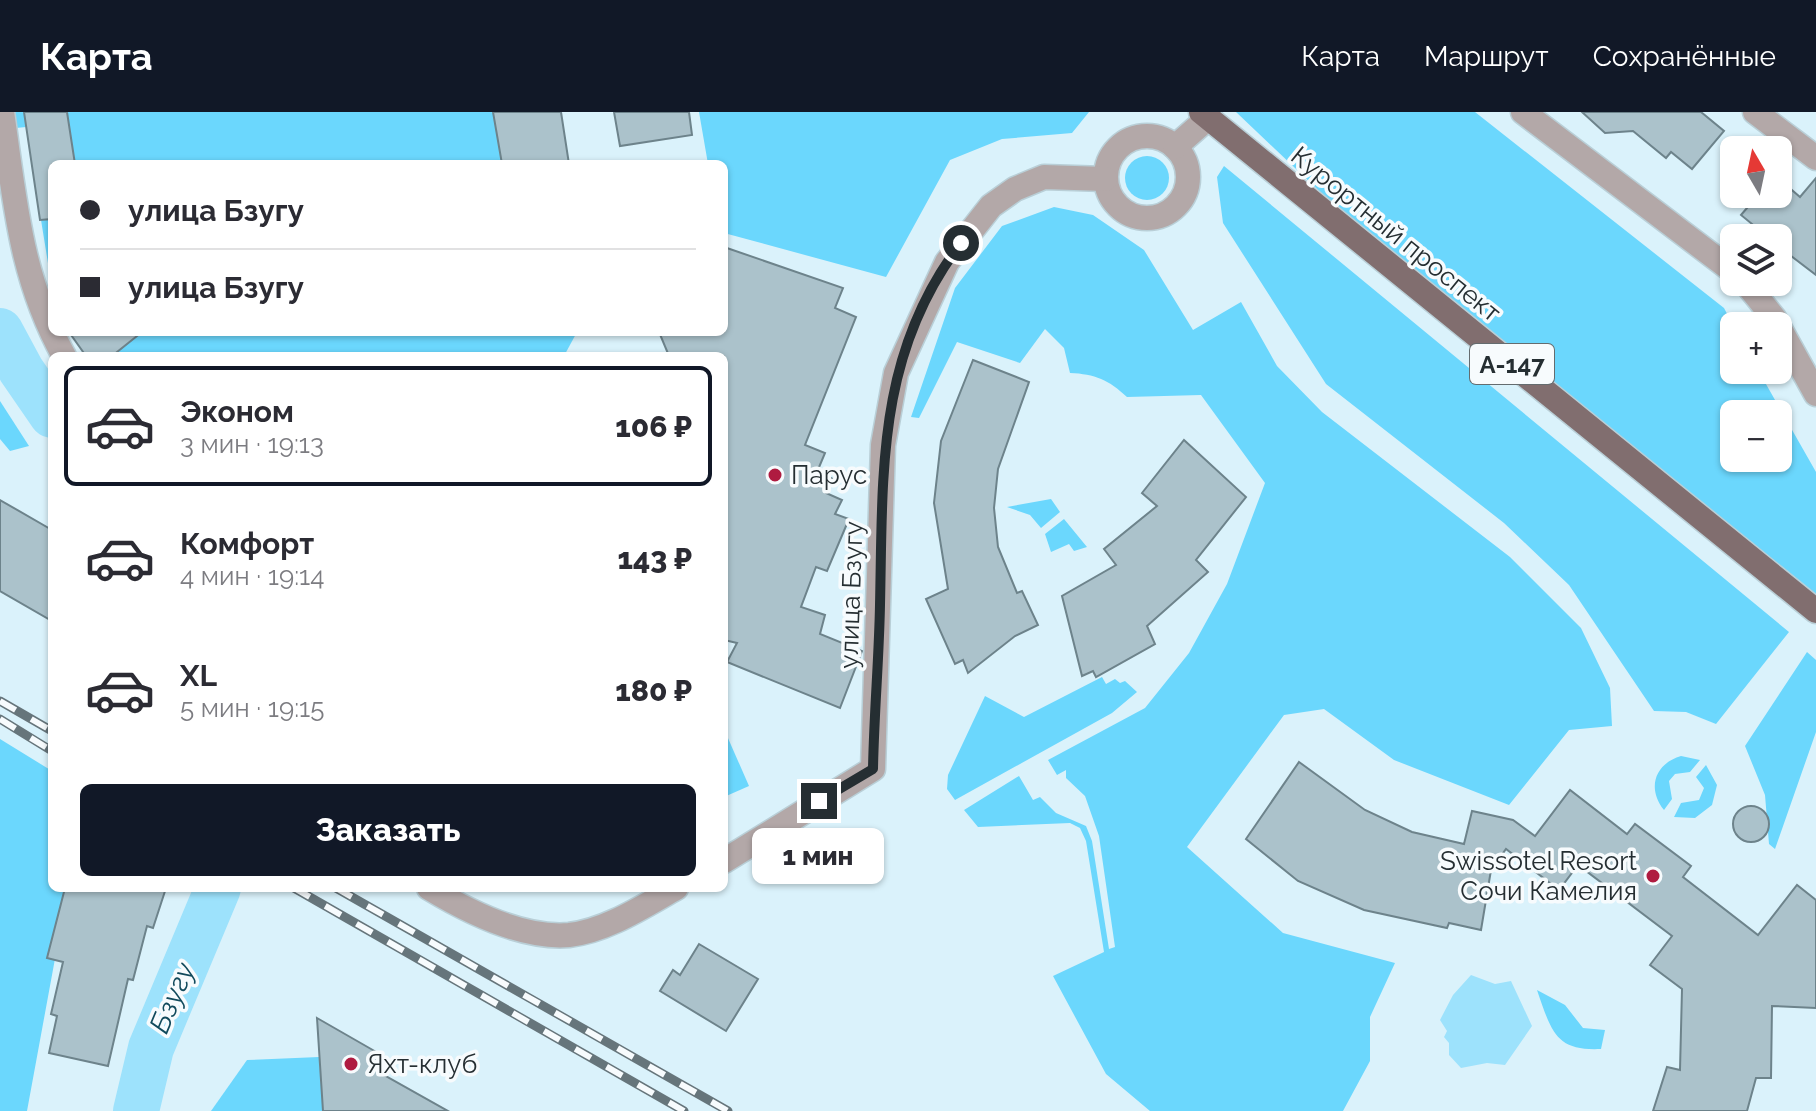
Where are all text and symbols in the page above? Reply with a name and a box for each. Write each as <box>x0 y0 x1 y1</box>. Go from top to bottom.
text: Карта <box>40 34 153 79</box>
text: Карта <box>1301 40 1380 73</box>
text: Маршрут <box>1424 40 1549 73</box>
text: Сохранённые <box>1593 40 1776 73</box>
north arrow <box>1720 136 1792 208</box>
map controls <box>1720 136 1792 472</box>
street label: Курортный проспект <box>1285 140 1507 328</box>
text: улица Бзугу <box>128 193 304 228</box>
button: layers <box>1720 224 1792 296</box>
route start <box>943 225 979 261</box>
text: улица Бзугу <box>128 270 304 305</box>
button: + <box>1720 312 1792 384</box>
road number: А-147 <box>1470 344 1554 384</box>
icon: car <box>84 390 156 462</box>
text: Эконом <box>180 394 294 429</box>
button: − <box>1720 400 1792 472</box>
text: 106 ₽ <box>615 409 692 444</box>
text: 3 мин · 19:13 <box>180 429 324 459</box>
place label: Парус <box>791 460 867 490</box>
marker: Парус <box>766 466 784 484</box>
street label: улица Бзугу <box>833 521 869 669</box>
icon: car <box>84 522 156 594</box>
text: Комфорт <box>180 526 314 561</box>
text: 143 ₽ <box>617 541 692 576</box>
text: 4 мин · 19:14 <box>180 561 324 591</box>
icon: car <box>84 654 156 726</box>
text: XL <box>180 658 217 693</box>
text: 180 ₽ <box>615 673 692 708</box>
text: 5 мин · 19:15 <box>180 693 324 723</box>
route end <box>801 783 837 819</box>
button: Заказать <box>80 784 696 876</box>
callout: 1 мин <box>753 829 885 885</box>
text: 1 мин <box>783 841 853 871</box>
place label: Swissotel Resort Сочи Камелия <box>1440 846 1637 906</box>
marker: Swissotel Resort Сочи Камелия <box>1644 867 1662 885</box>
water label: Бзугу <box>143 957 202 1038</box>
place label: Яхт-клуб <box>367 1049 477 1079</box>
marker: Яхт-клуб <box>342 1055 360 1073</box>

